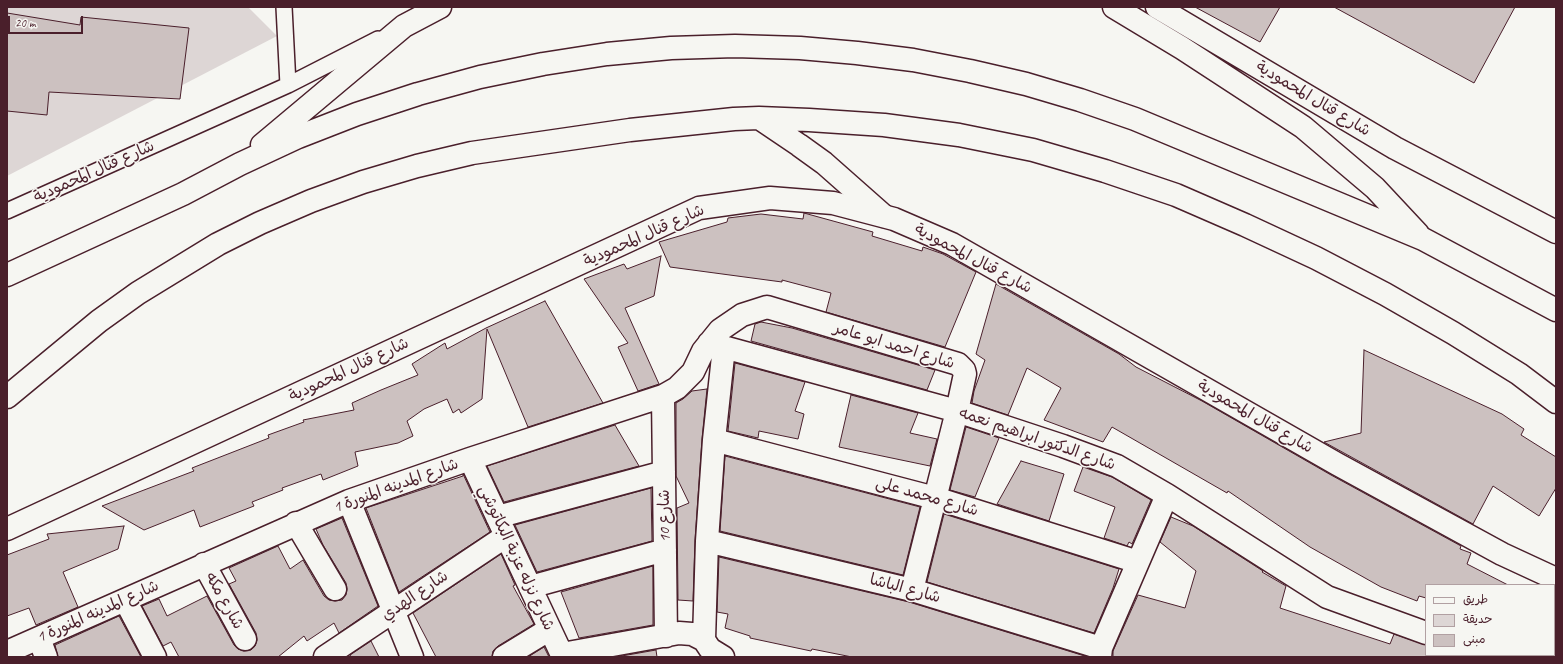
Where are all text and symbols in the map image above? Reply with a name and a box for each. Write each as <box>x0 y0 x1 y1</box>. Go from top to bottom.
scale bar <box>10 8 85 34</box>
text: 20 m <box>15 15 35 31</box>
street label: شارع قنال المحمودية <box>1252 57 1374 141</box>
street label: شارع قنال المحمودية <box>31 137 157 207</box>
street label: شارع قنال المحمودية <box>581 201 707 271</box>
street label: شارع قنال المحمودية <box>911 220 1035 298</box>
street label: شارع احمد ابو عامر <box>831 318 957 374</box>
street label: شارع قنال المحمودية <box>286 334 412 406</box>
street label: شارع قنال المحمودية <box>1194 376 1316 458</box>
street label: شارع الدكتور ابراهيم نعمه <box>956 403 1118 475</box>
street label: شارع المدينه المنورة 1 <box>331 454 461 518</box>
street label: شارع محمد على <box>874 473 980 521</box>
street label: شارع نزله عزبة البكاتوشي <box>474 482 558 634</box>
street label: شارع 10 <box>655 489 675 543</box>
street label: شارع الهدي <box>378 567 452 625</box>
street label: شارع مكه <box>201 569 247 633</box>
street label: شارع الباشا <box>867 570 943 608</box>
street label: شارع المدينه المنورة 1 <box>34 576 162 648</box>
legend <box>1425 584 1555 656</box>
text: طريق <box>1463 591 1488 607</box>
text: حديقة <box>1463 611 1492 627</box>
text: مبنى <box>1463 631 1486 647</box>

